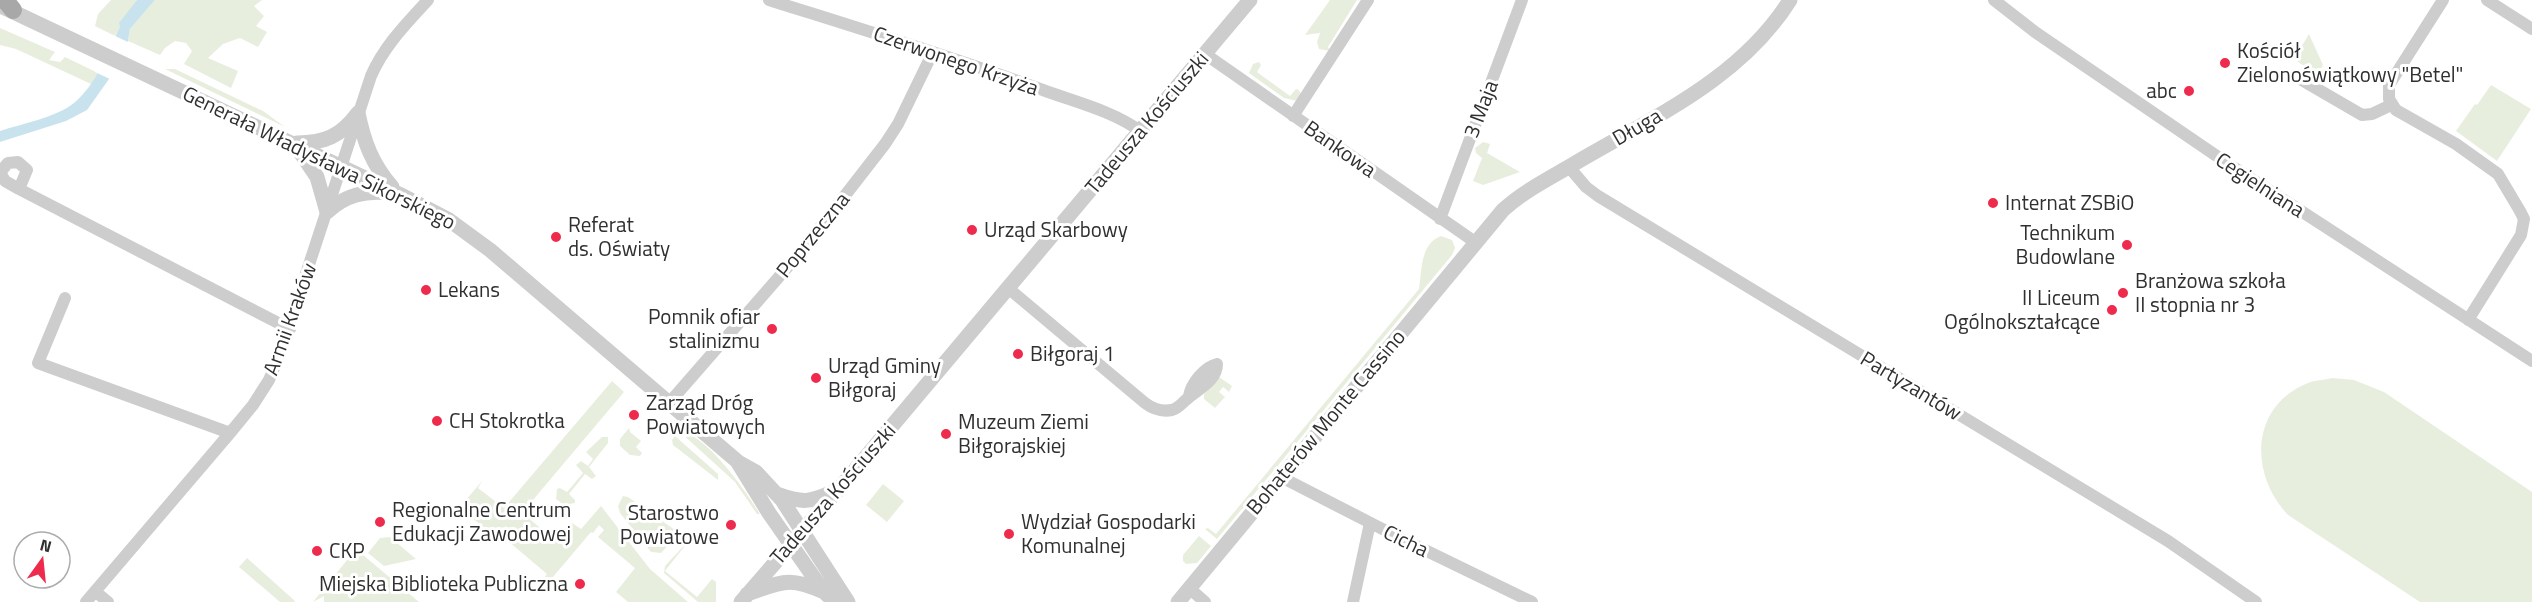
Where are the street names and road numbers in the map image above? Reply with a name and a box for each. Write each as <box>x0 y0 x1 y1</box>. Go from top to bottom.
street label: Czerwonego Krzyża <box>869 17 1044 104</box>
street label: Tadeusza Kościuszki <box>1077 44 1216 201</box>
street label: 3 Maja <box>1454 75 1506 142</box>
street label: Generała Władysława Sikorskiego <box>177 77 461 237</box>
street label: Długa <box>1606 99 1668 153</box>
street label: Bankowa <box>1298 112 1384 185</box>
street label: Cegielniana <box>2210 143 2312 225</box>
street label: Poprzeczna <box>768 184 857 284</box>
street label: Armii Kraków <box>254 258 324 379</box>
street label: Bohaterów Monte Cassino <box>1238 322 1412 521</box>
street label: Partyzantów <box>1855 342 1968 428</box>
street label: Tadeusza Kościuszki <box>762 416 903 571</box>
street label: Cicha <box>1378 515 1435 565</box>

